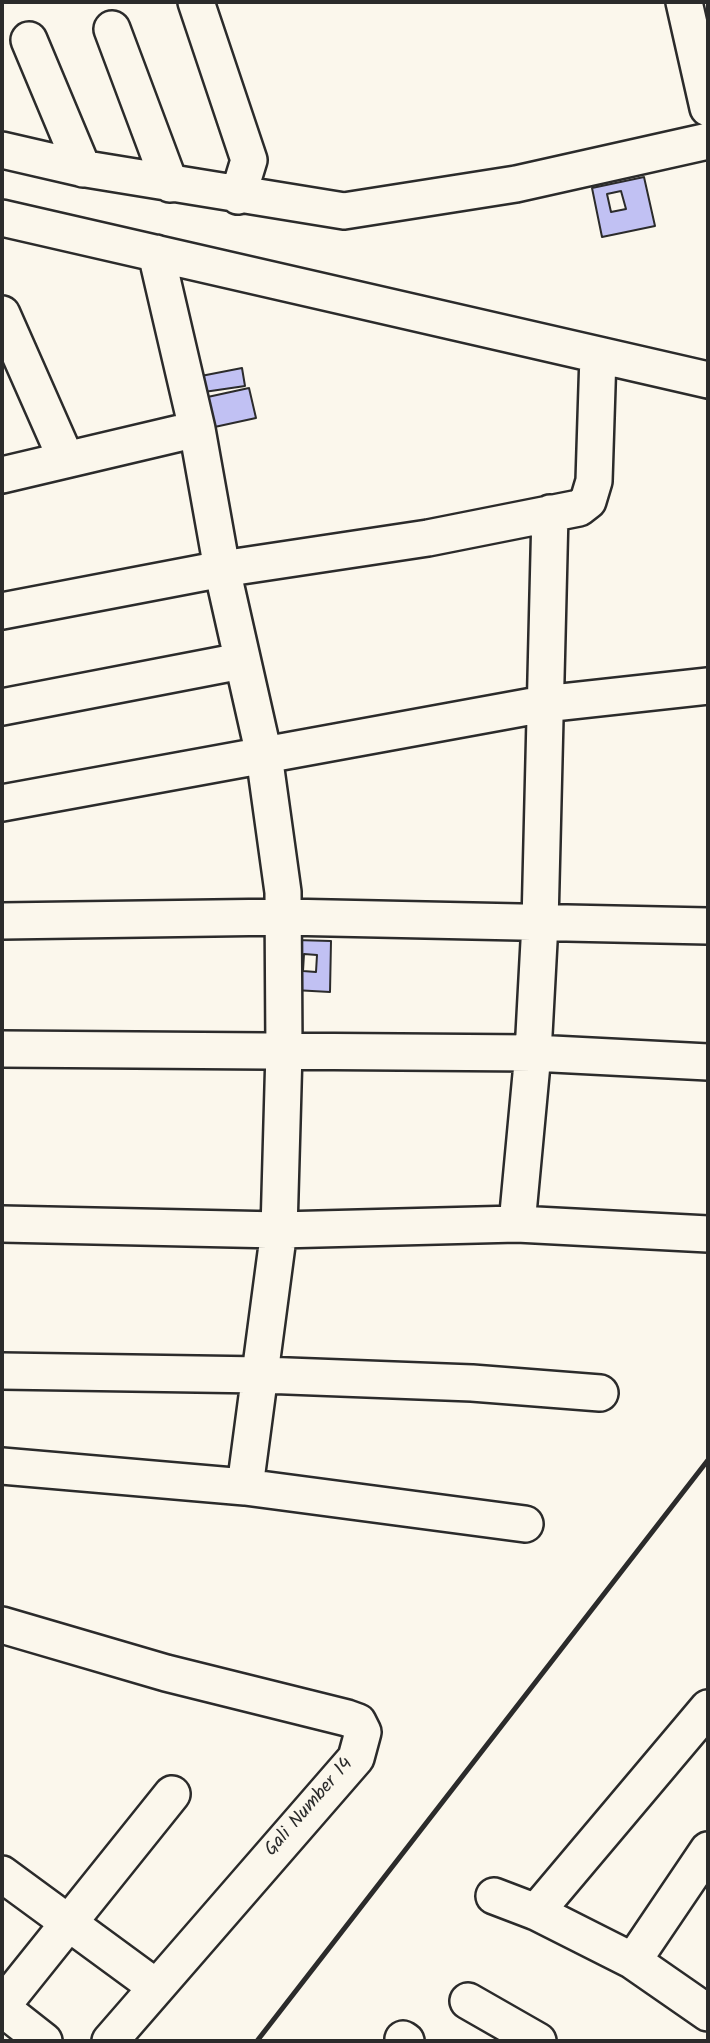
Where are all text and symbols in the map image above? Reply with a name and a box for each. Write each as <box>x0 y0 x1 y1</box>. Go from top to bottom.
street label: Gali Number 14 <box>261 1754 359 1862</box>

